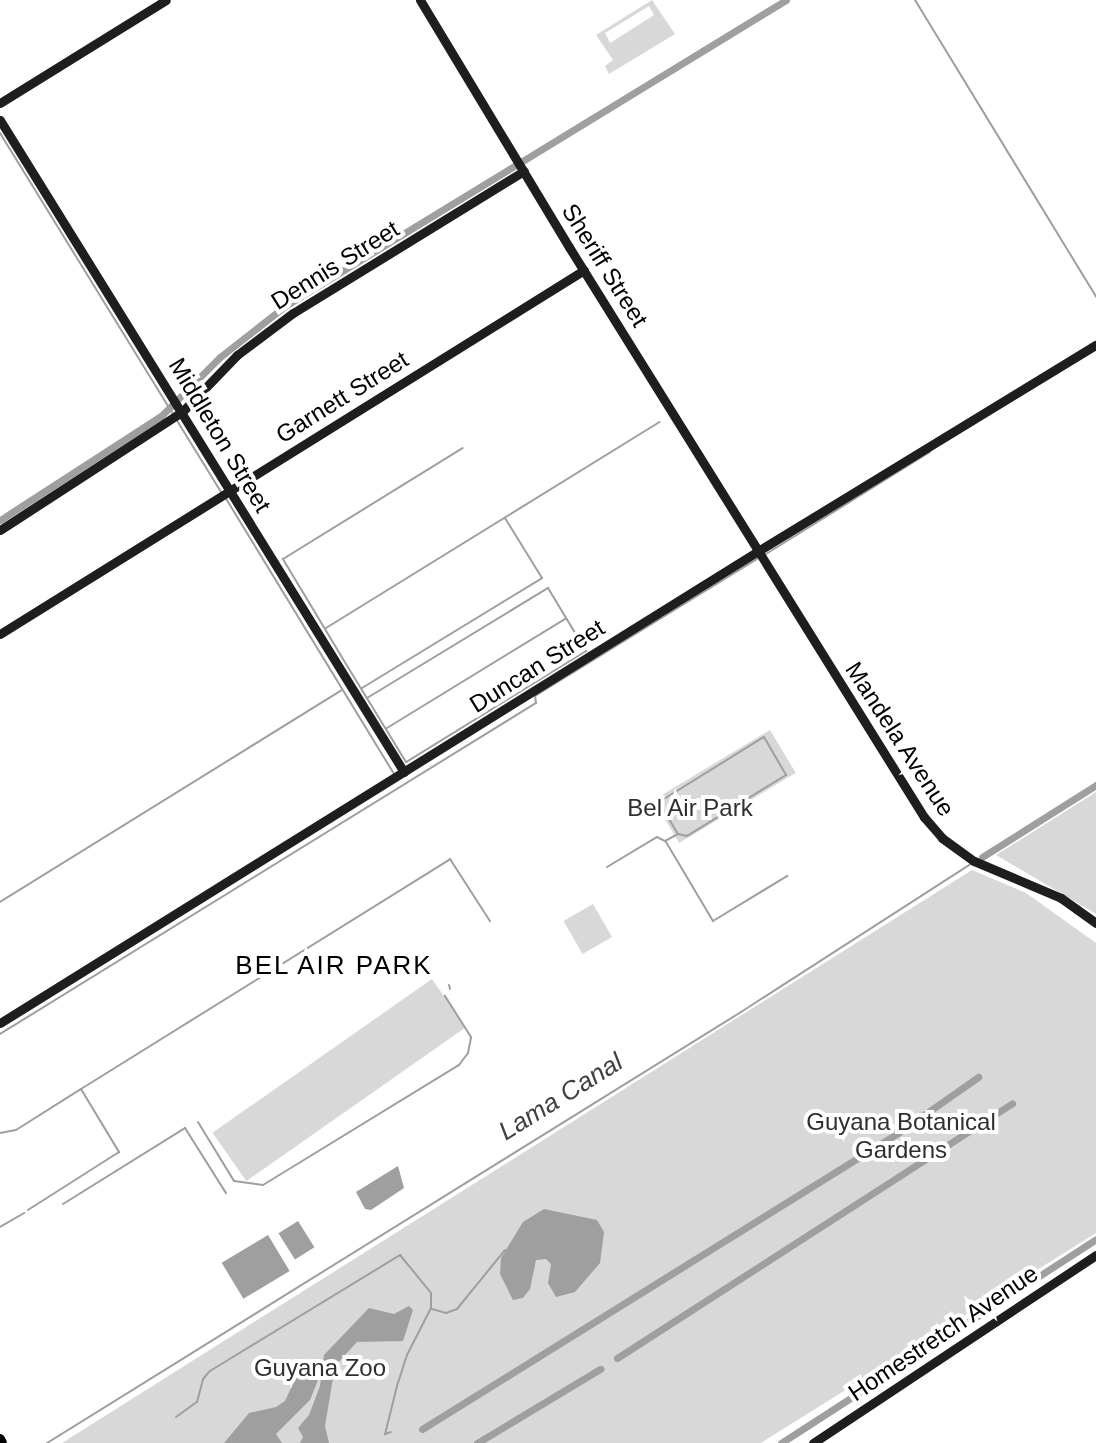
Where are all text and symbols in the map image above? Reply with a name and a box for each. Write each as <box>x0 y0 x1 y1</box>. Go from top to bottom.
street label: Sheriff Street <box>556 198 654 332</box>
street label: Dennis Street <box>266 214 404 316</box>
street label: Garnett Street <box>270 345 414 449</box>
street label: Middleton Street <box>163 353 277 517</box>
street label: Duncan Street <box>464 613 610 719</box>
street label: Mandela Avenue <box>839 656 961 822</box>
park label: Bel Air Park <box>627 794 753 822</box>
district label: BEL AIR PARK <box>234 950 434 982</box>
water label: Lama Canal <box>493 1047 629 1147</box>
park label: Guyana Botanical Gardens <box>806 1108 996 1164</box>
street label: Homestretch Avenue <box>842 1259 1044 1407</box>
park label: Guyana Zoo <box>254 1354 386 1382</box>

